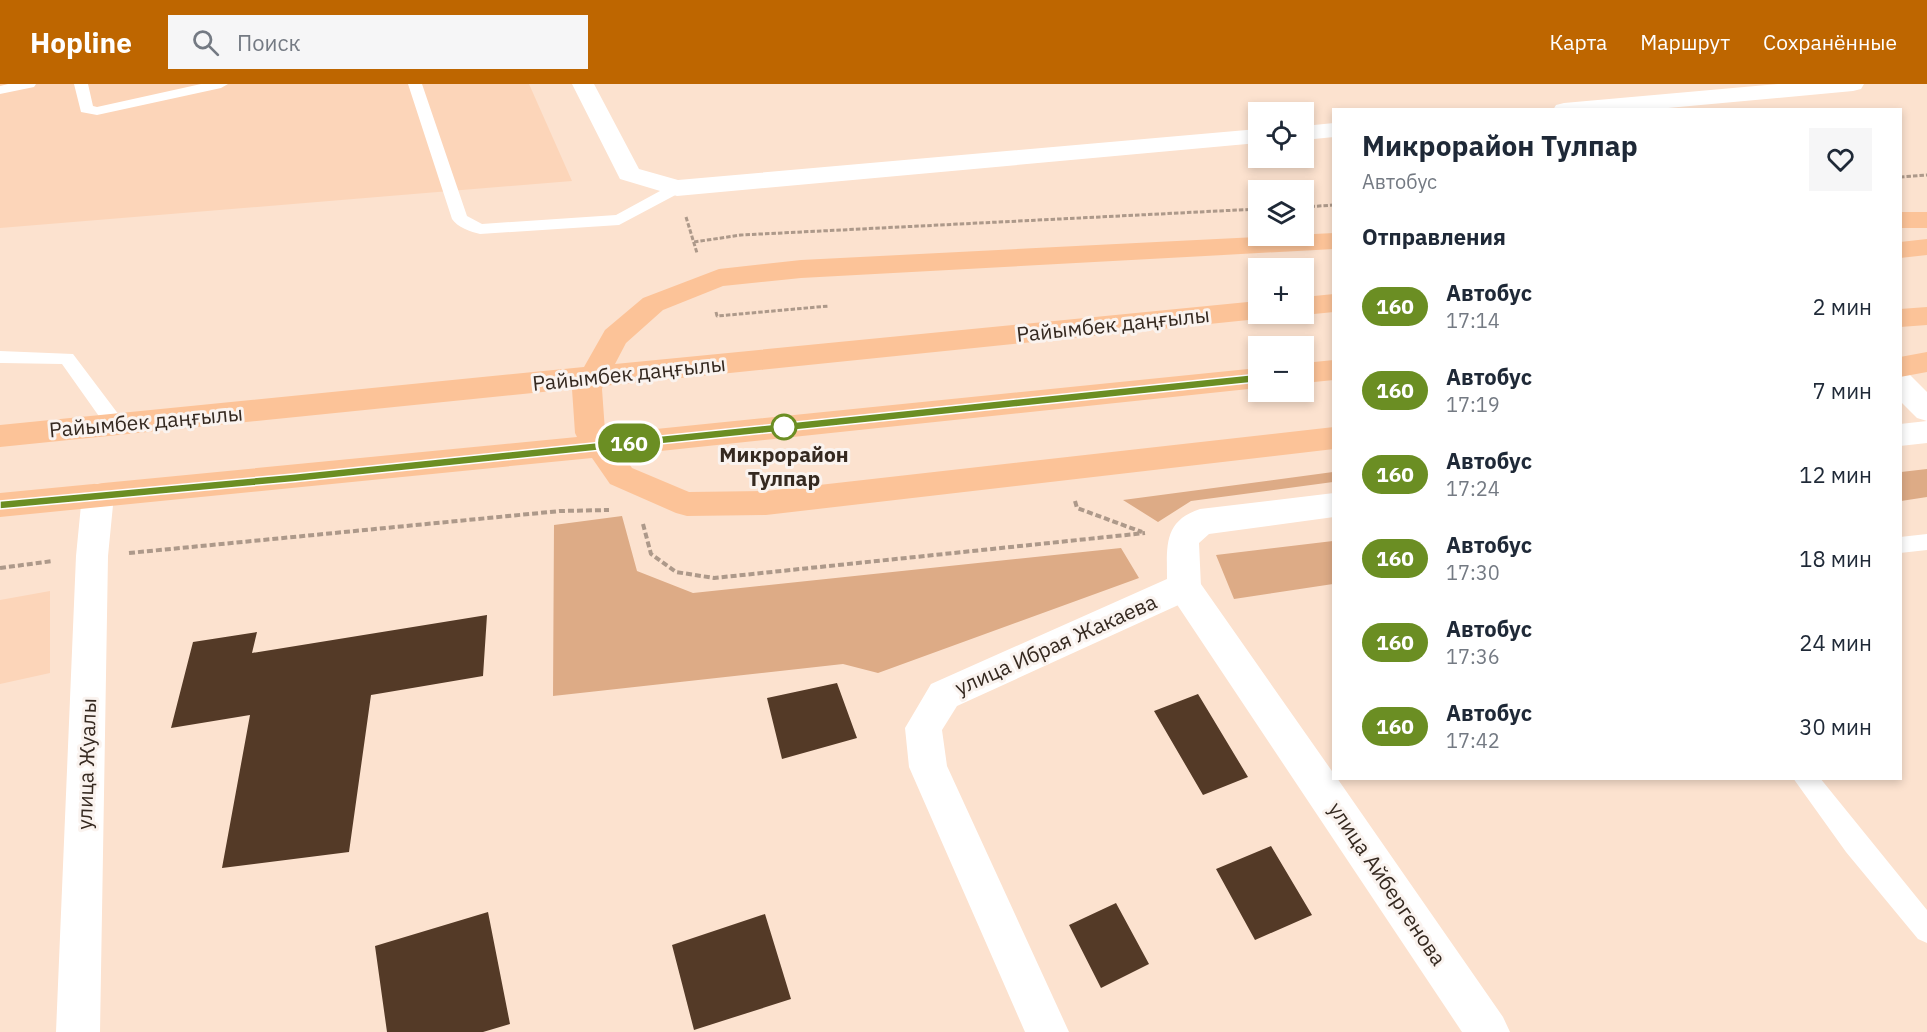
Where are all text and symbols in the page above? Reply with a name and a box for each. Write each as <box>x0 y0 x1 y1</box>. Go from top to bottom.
search box <box>168 15 588 69</box>
text: Hopline <box>30 24 132 61</box>
icon: search <box>189 26 222 59</box>
text: Поиск <box>237 28 301 57</box>
text: Карта <box>1549 28 1607 56</box>
text: Маршрут <box>1640 28 1730 56</box>
text: Сохранённые <box>1763 28 1897 56</box>
map controls <box>1248 102 1314 402</box>
button: locate <box>1248 102 1314 168</box>
text: Микрорайон Тулпар <box>1362 127 1638 164</box>
button: heart <box>1809 128 1872 191</box>
text: Автобус <box>1362 168 1437 195</box>
button: layers <box>1248 180 1314 246</box>
text: Отправления <box>1362 222 1506 251</box>
button: + <box>1248 258 1314 324</box>
text: Автобус <box>1446 278 1532 307</box>
text: 160 <box>1376 292 1414 320</box>
text: 2 мин <box>1812 292 1872 321</box>
street label: Райымбек даңғылы <box>1015 300 1211 348</box>
text: 17:14 <box>1446 307 1500 334</box>
button: − <box>1248 336 1314 402</box>
street label: Райымбек даңғылы <box>531 349 727 397</box>
text: Автобус <box>1446 362 1532 391</box>
text: 160 <box>1376 376 1414 404</box>
text: 7 мин <box>1812 376 1872 405</box>
text: 17:19 <box>1446 391 1500 418</box>
street label: Райымбек даңғылы <box>48 399 244 443</box>
marker: Микрорайон Тулпар <box>771 414 797 440</box>
line badge: 160 <box>594 424 664 462</box>
text: 160 <box>610 429 648 457</box>
place label: Микрорайон Тулпар <box>719 440 849 492</box>
text: Автобус <box>1446 446 1532 475</box>
text: 160 <box>1376 460 1414 488</box>
text: 12 мин <box>1799 460 1872 489</box>
text: 17:24 <box>1446 475 1500 502</box>
text: Автобус <box>1446 530 1532 559</box>
text: 160 <box>1376 544 1414 572</box>
text: 18 мин <box>1799 544 1872 573</box>
text: 17:30 <box>1446 559 1500 586</box>
street label: улица Ибрая Жакаева <box>950 587 1161 701</box>
text: Автобус <box>1446 614 1532 643</box>
text: 160 <box>1376 628 1414 656</box>
text: 24 мин <box>1799 628 1872 657</box>
text: 17:36 <box>1446 643 1500 670</box>
street label: улица Жуалы <box>70 698 102 830</box>
text: Автобус <box>1446 698 1532 727</box>
text: 160 <box>1376 712 1414 740</box>
text: 30 мин <box>1799 712 1872 741</box>
text: 17:42 <box>1446 727 1500 754</box>
street label: улица Айбергенова <box>1323 796 1453 971</box>

